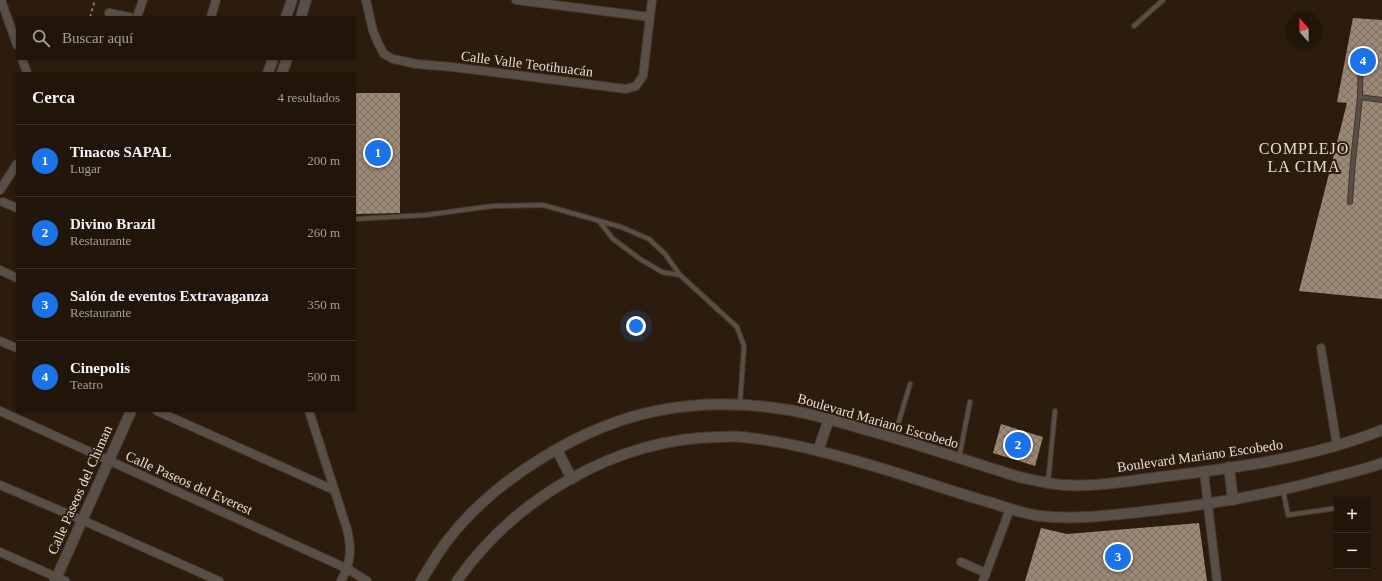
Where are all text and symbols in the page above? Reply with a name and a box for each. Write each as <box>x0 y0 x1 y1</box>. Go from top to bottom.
north arrow <box>1286 12 1322 48</box>
search box <box>16 16 356 60</box>
icon: search <box>30 27 52 49</box>
text: Buscar aquí <box>62 30 133 46</box>
pin: 4 <box>1350 46 1376 76</box>
street label: Calle Valle Teotihuacán <box>460 48 594 80</box>
text: Cerca <box>32 88 75 107</box>
text: 4 resultados <box>278 90 340 105</box>
pin: 1 <box>365 138 391 168</box>
district label: COMPLEJO LA CIMA <box>1259 140 1349 175</box>
text: Tinacos SAPAL <box>70 144 172 160</box>
text: 1 <box>42 153 48 168</box>
text: 200 m <box>307 153 340 168</box>
text: Lugar <box>70 161 101 176</box>
text: Divino Brazil <box>70 216 155 232</box>
text: 2 <box>42 225 48 240</box>
text: 260 m <box>307 225 340 240</box>
text: Restaurante <box>70 233 131 248</box>
text: Salón de eventos Extravaganza <box>70 288 269 304</box>
text: 3 <box>42 297 48 312</box>
text: 350 m <box>307 297 340 312</box>
text: Restaurante <box>70 305 131 320</box>
your location <box>626 316 646 336</box>
text: Cinepolis <box>70 360 130 376</box>
text: 4 <box>42 369 48 384</box>
text: 500 m <box>307 369 340 384</box>
text: Teatro <box>70 377 103 392</box>
street label: Boulevard Mariano Escobedo <box>796 391 960 451</box>
street label: Calle Paseos del Chiman <box>45 423 115 557</box>
pin: 2 <box>1005 430 1031 460</box>
street label: Boulevard Mariano Escobedo <box>1116 437 1284 475</box>
street label: Calle Paseos del Everest <box>123 448 255 518</box>
map controls <box>1334 497 1370 569</box>
button: + <box>1334 497 1370 533</box>
button: − <box>1334 533 1370 569</box>
pin: 3 <box>1105 542 1131 572</box>

